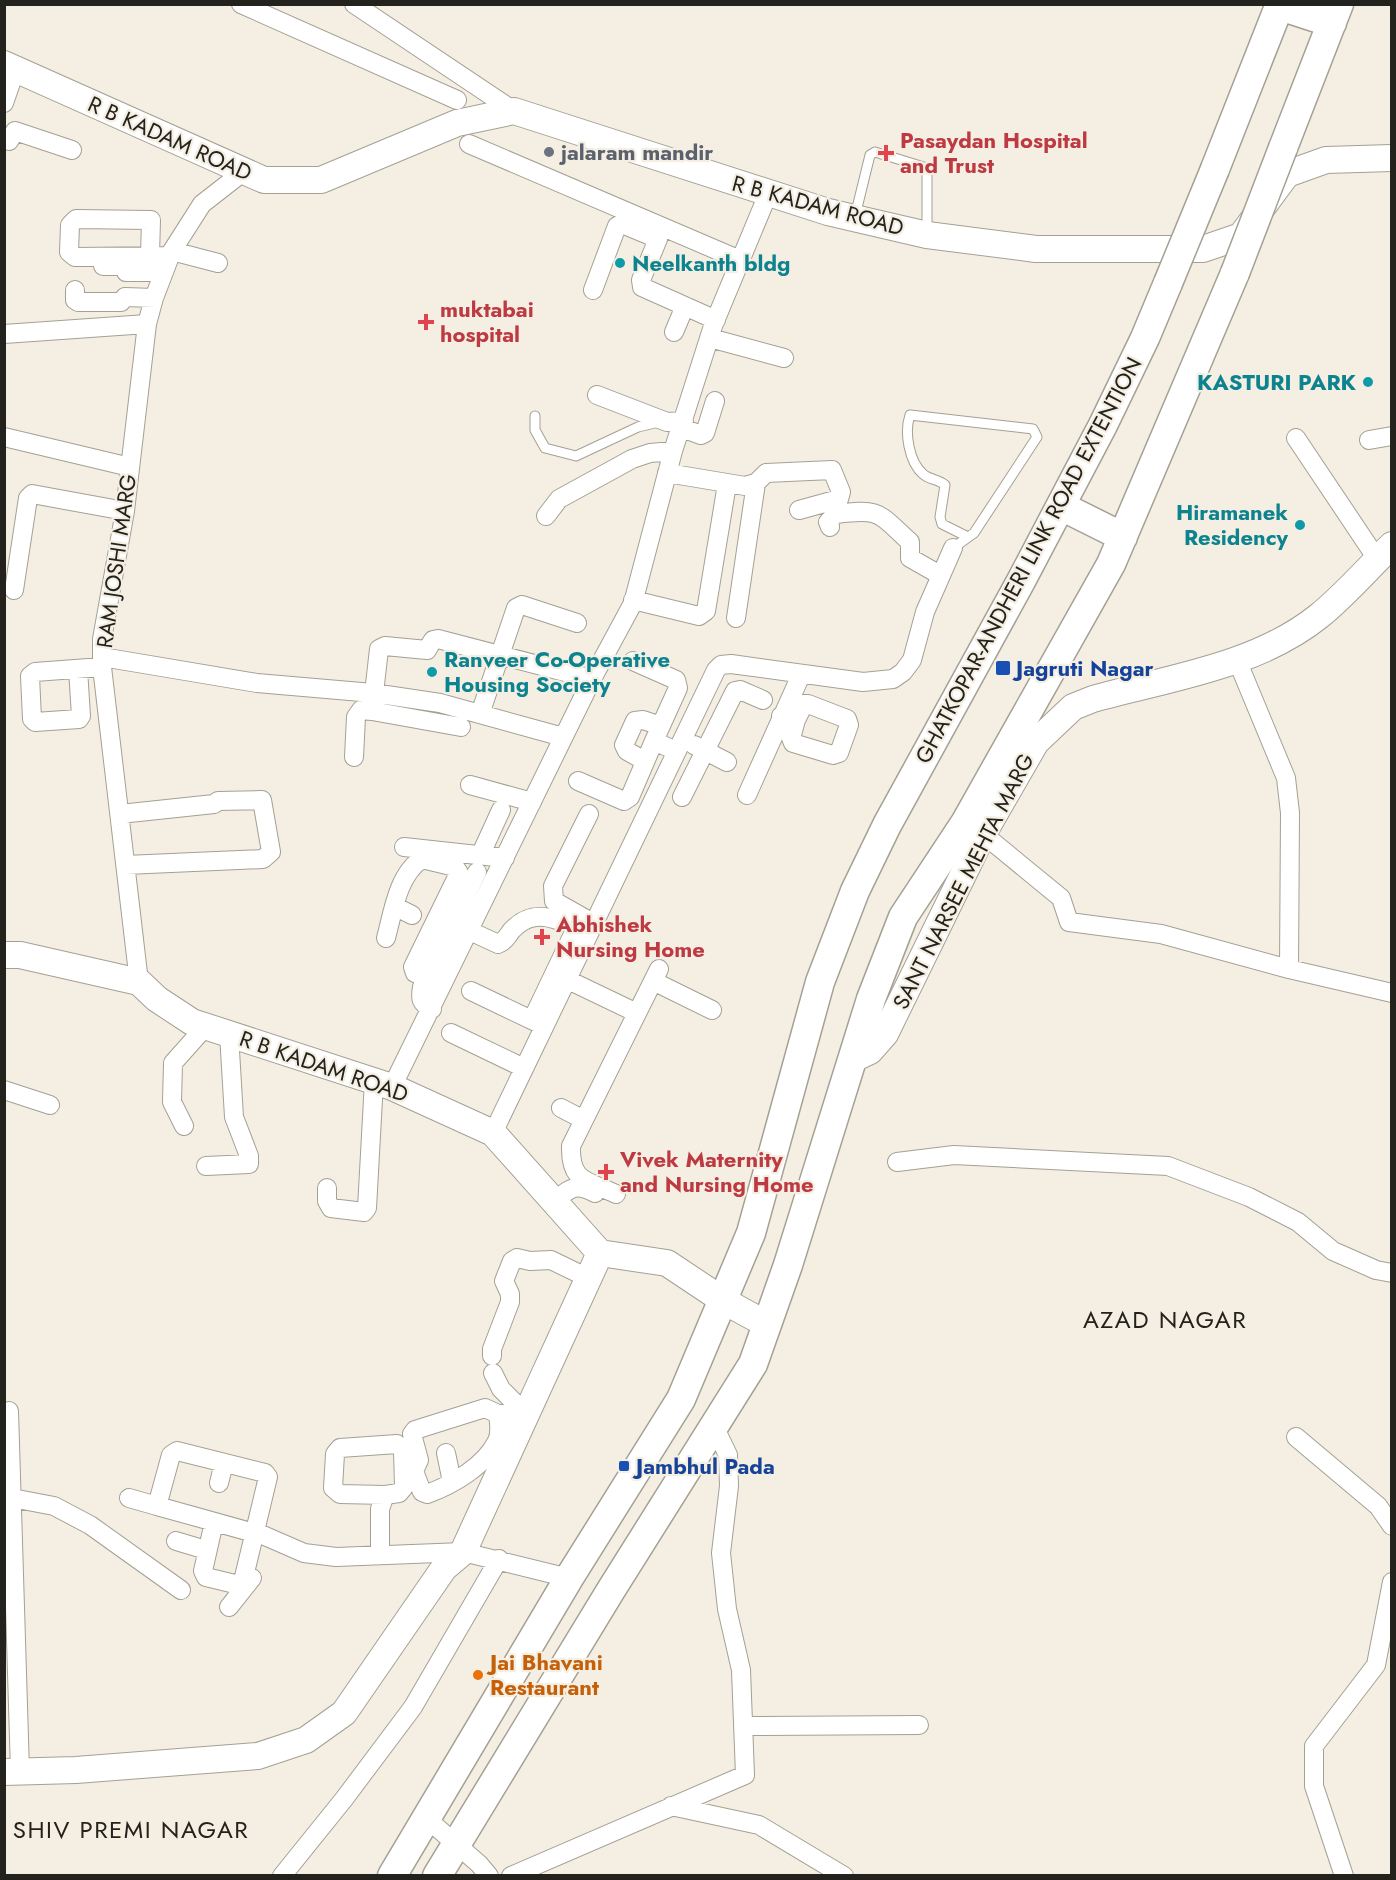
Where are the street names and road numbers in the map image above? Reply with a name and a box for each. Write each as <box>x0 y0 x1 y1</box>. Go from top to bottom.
street label: R B KADAM ROAD <box>83 87 257 189</box>
street label: R B KADAM ROAD <box>729 167 907 243</box>
street label: GHATKOPAR-ANDHERI LINK ROAD EXTENTION <box>907 351 1149 769</box>
street label: RAM JOSHI MARG <box>88 472 144 650</box>
street label: SANT NARSEE MEHTA MARG <box>884 747 1042 1015</box>
street label: R B KADAM ROAD <box>235 1022 413 1110</box>

